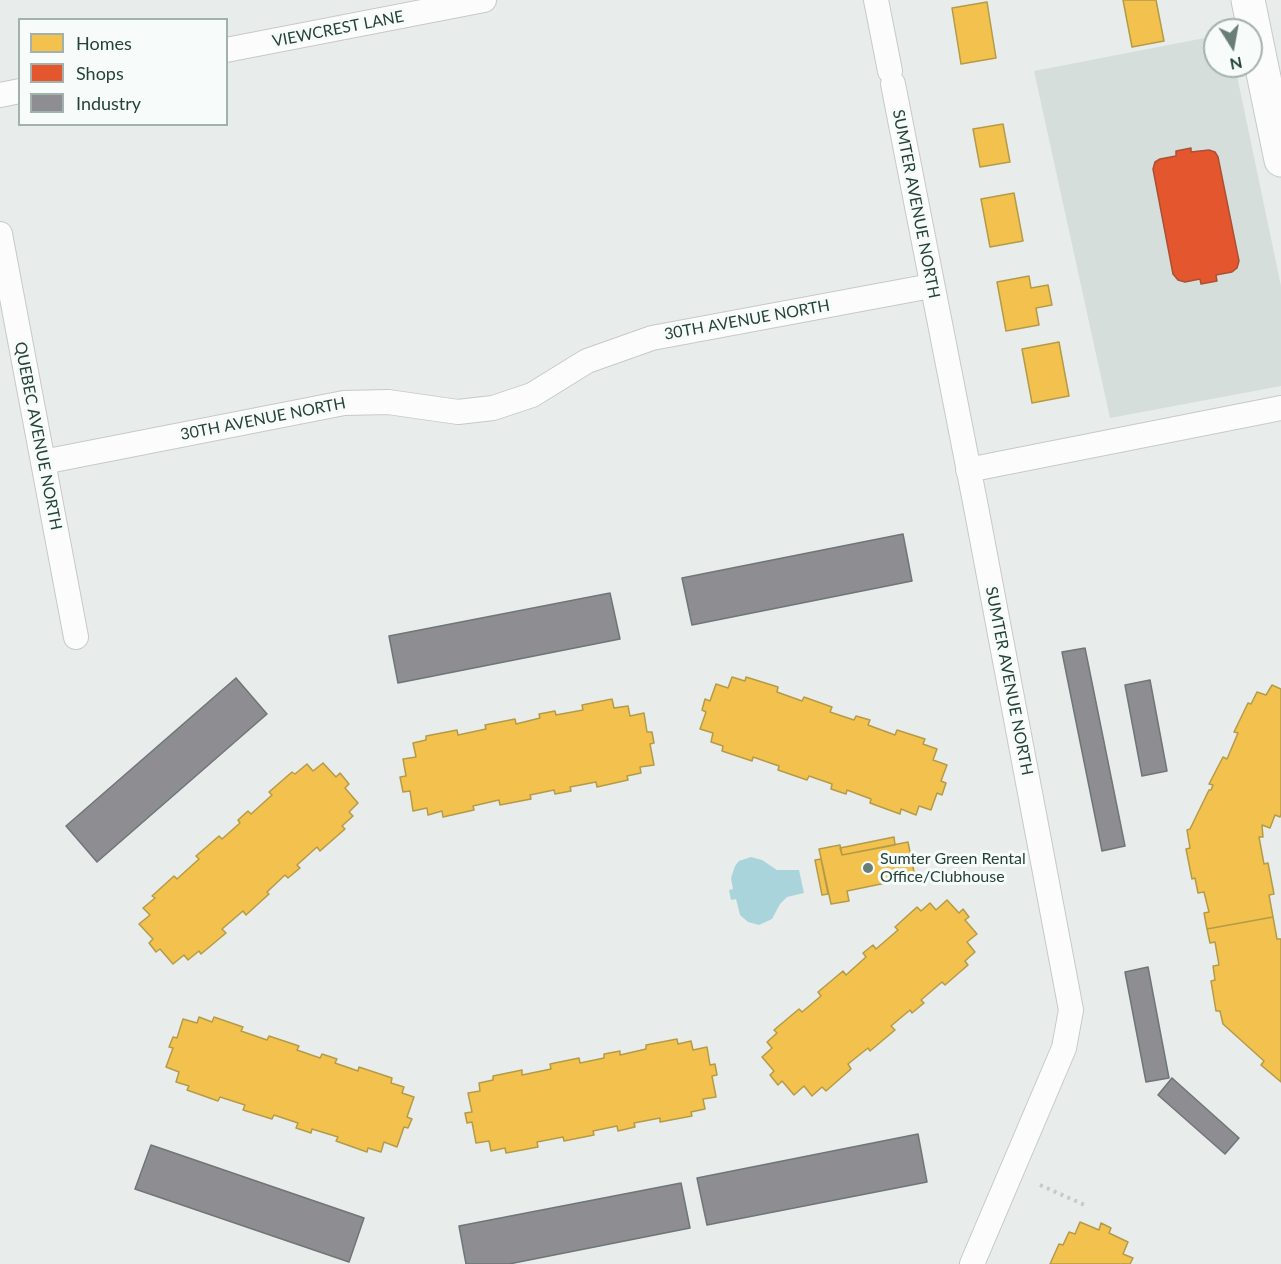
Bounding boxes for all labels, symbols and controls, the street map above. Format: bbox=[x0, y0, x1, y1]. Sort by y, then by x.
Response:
street label: VIEWCREST LANE bbox=[271, 7, 405, 51]
legend bbox=[18, 18, 228, 126]
north arrow bbox=[1203, 18, 1263, 78]
text: Homes bbox=[76, 32, 132, 54]
text: N bbox=[1228, 54, 1244, 75]
text: Shops bbox=[76, 62, 124, 84]
text: Industry bbox=[76, 92, 141, 114]
street label: SUMTER AVENUE NORTH bbox=[888, 108, 944, 300]
street label: 30TH AVENUE NORTH bbox=[663, 296, 831, 344]
street label: QUEBEC AVENUE NORTH bbox=[10, 340, 66, 532]
street label: 30TH AVENUE NORTH bbox=[179, 394, 347, 444]
street label: SUMTER AVENUE NORTH bbox=[981, 585, 1037, 777]
place label: Sumter Green Rental Office/Clubhouse bbox=[880, 849, 1026, 887]
marker: Sumter Green Rental Office/Clubhouse bbox=[861, 861, 875, 875]

